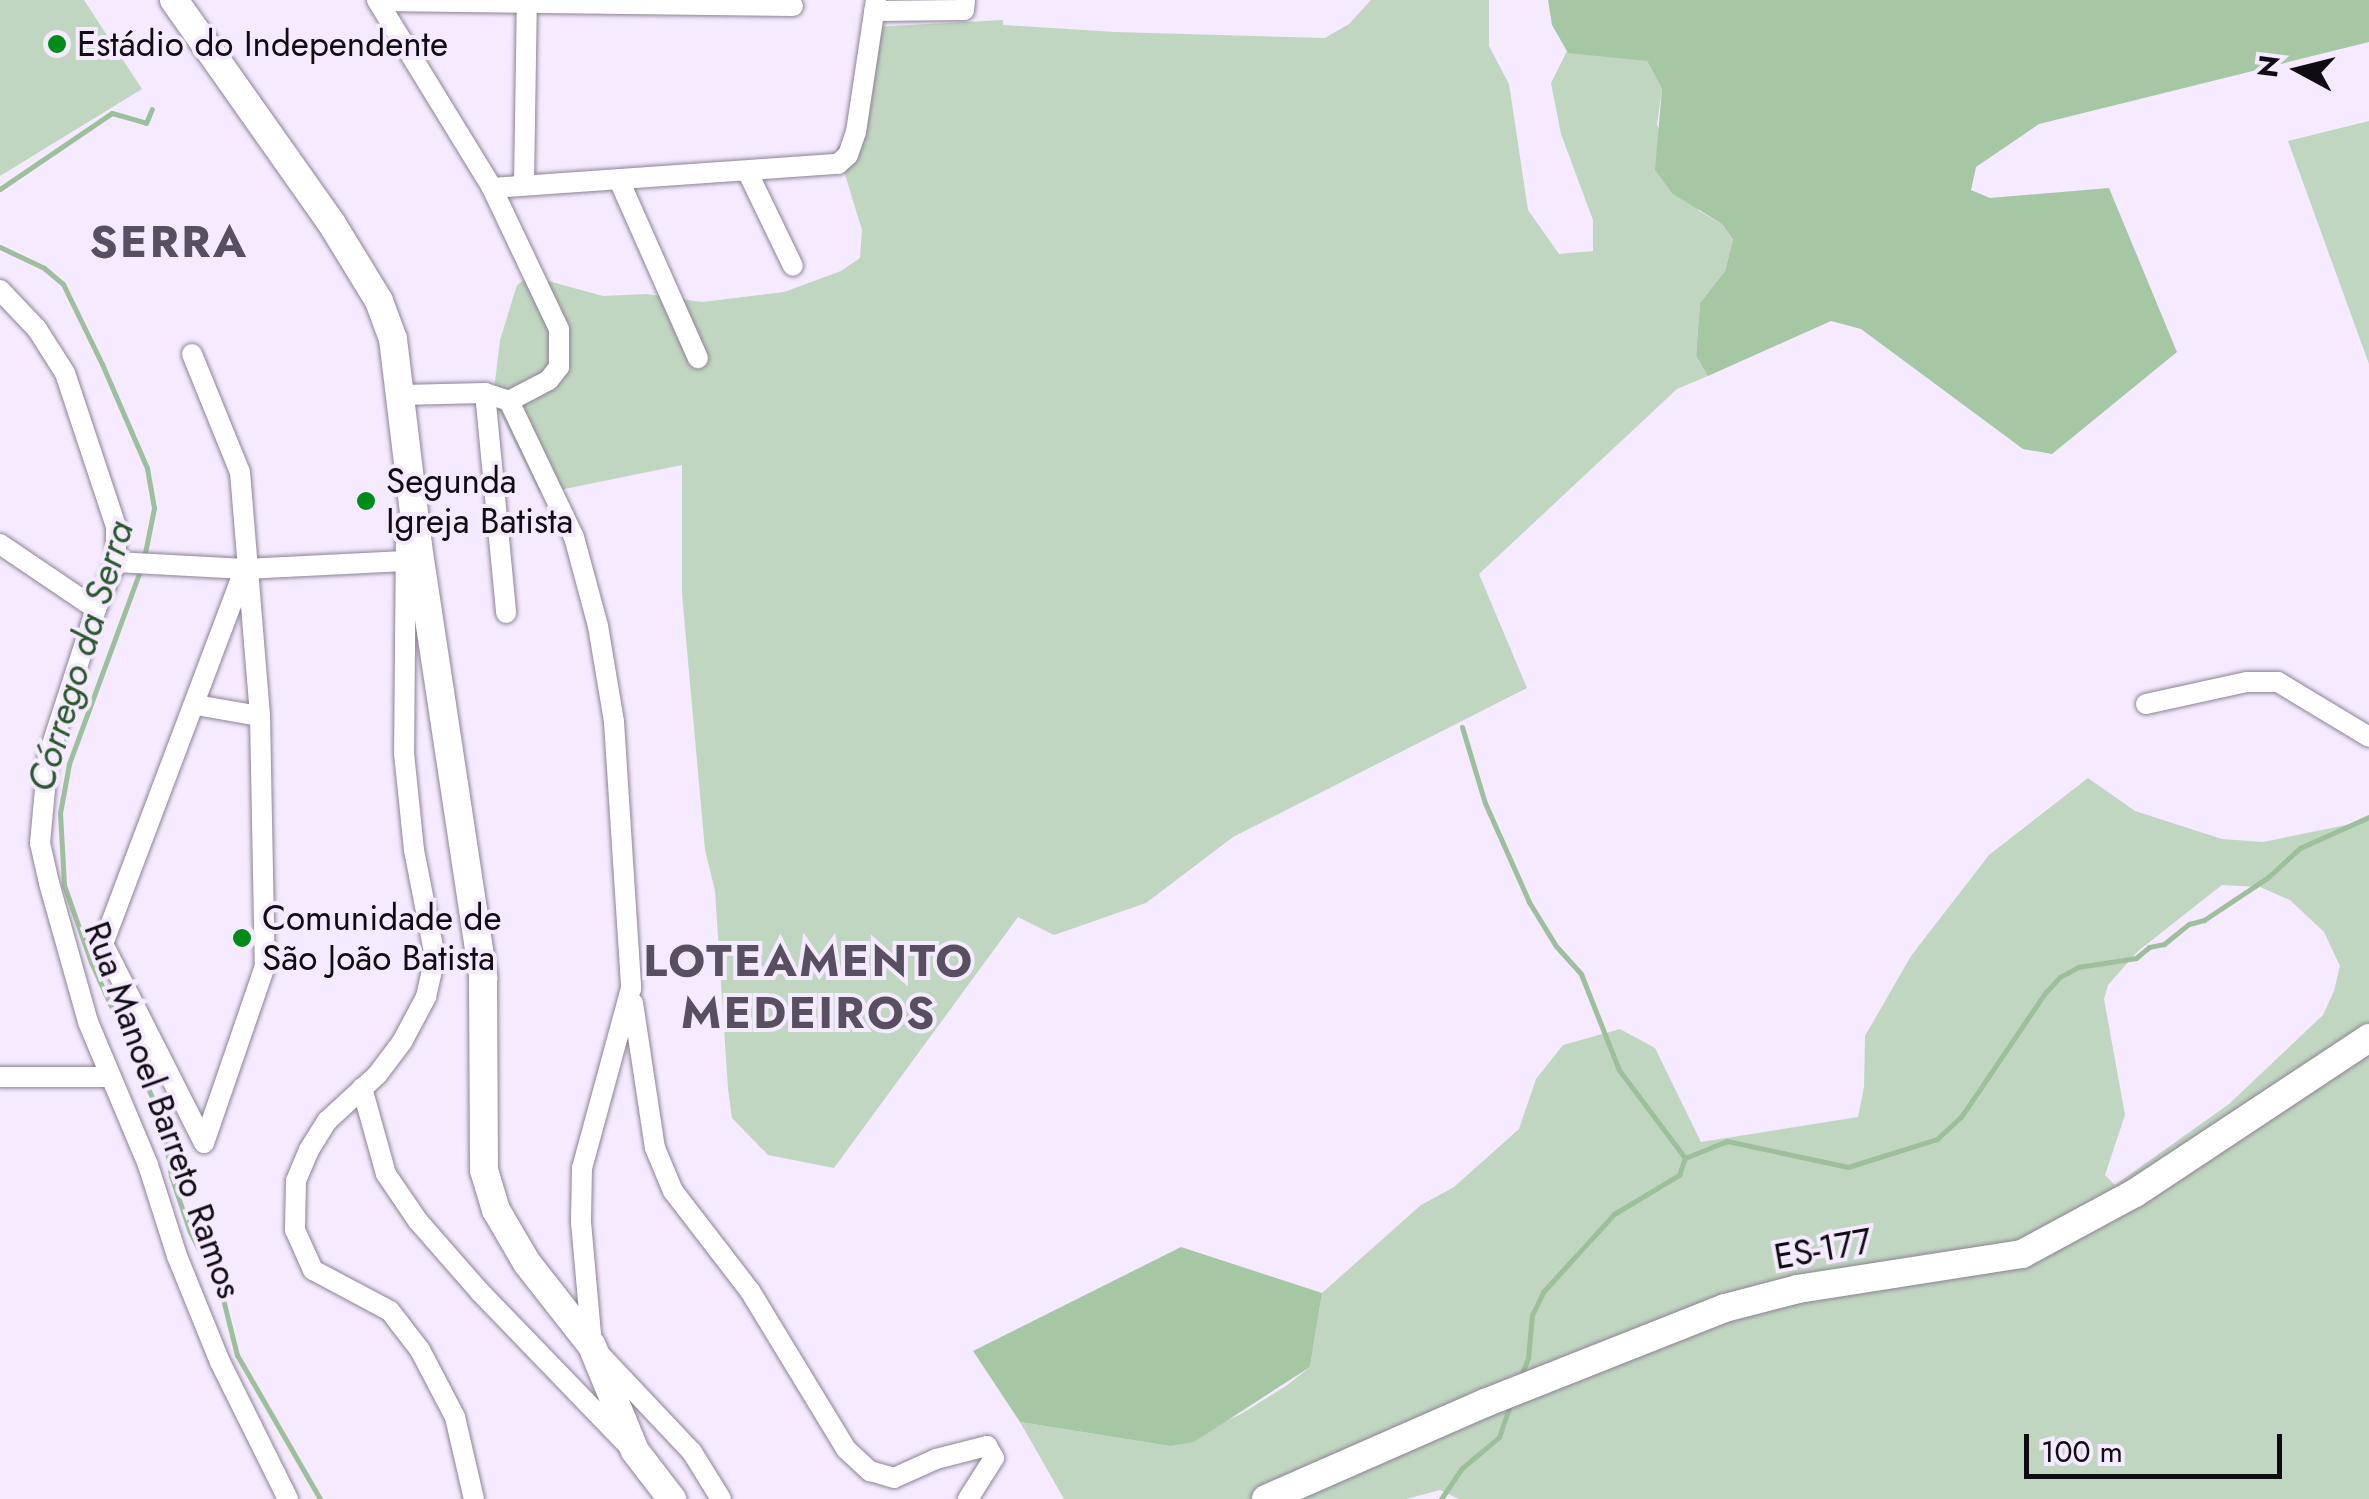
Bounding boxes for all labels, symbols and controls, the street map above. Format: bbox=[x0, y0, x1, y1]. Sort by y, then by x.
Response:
north arrow bbox=[2249, 20, 2349, 120]
place label: Estádio do Independente bbox=[77, 23, 448, 65]
marker: Estádio do Independente bbox=[46, 33, 68, 55]
text: N bbox=[2247, 53, 2290, 80]
district label: SERRA bbox=[89, 215, 249, 269]
place label: Segunda Igreja Batista bbox=[386, 460, 573, 542]
marker: Segunda Igreja Batista bbox=[355, 490, 377, 512]
water label: Córrego da Serra bbox=[17, 515, 143, 797]
place label: Comunidade de São João Batista bbox=[262, 897, 501, 979]
street label: Rua Manoel Barreto Ramos bbox=[75, 916, 251, 1304]
marker: Comunidade de São João Batista bbox=[231, 927, 253, 949]
district label: LOTEAMENTO MEDEIROS bbox=[643, 934, 975, 1040]
street label: ES-177 bbox=[1771, 1220, 1875, 1278]
scale bar bbox=[2029, 1414, 2286, 1476]
text: 100 m bbox=[2041, 1430, 2123, 1473]

